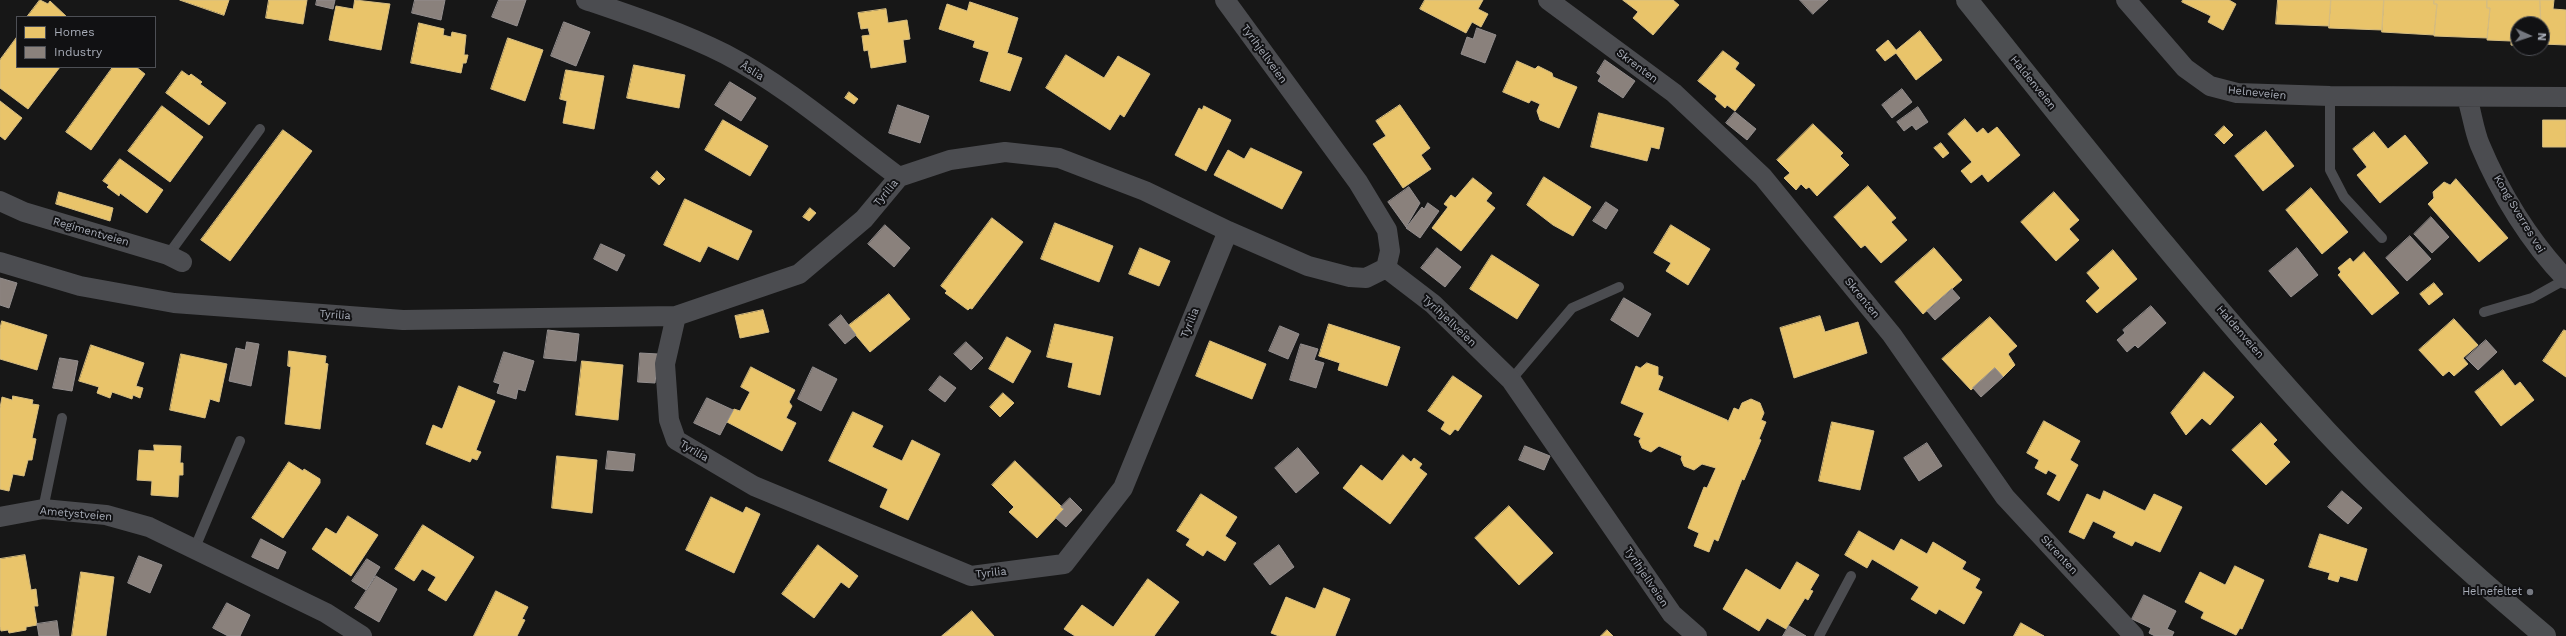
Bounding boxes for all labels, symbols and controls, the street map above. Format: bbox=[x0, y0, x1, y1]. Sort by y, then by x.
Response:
legend bbox=[16, 16, 156, 68]
north arrow bbox=[2510, 16, 2550, 56]
street label: Tyrihjellveien bbox=[1238, 22, 1290, 86]
text: Homes bbox=[54, 25, 95, 39]
text: N bbox=[2535, 32, 2548, 41]
text: Industry bbox=[54, 45, 102, 59]
street label: Skrenten bbox=[1614, 46, 1660, 86]
street label: Haldenveien bbox=[2007, 53, 2059, 113]
street label: Åslia bbox=[738, 59, 766, 83]
street label: Helneveien bbox=[2227, 83, 2287, 103]
street label: Kong Sverres vei bbox=[2491, 173, 2547, 255]
street label: Tyrilia bbox=[871, 177, 901, 209]
street label: Regimentveien bbox=[51, 215, 131, 249]
street label: Skrenten bbox=[1842, 275, 1882, 321]
street label: Tyrihjellveien bbox=[1419, 292, 1479, 350]
street label: Haldenveien bbox=[2213, 303, 2267, 361]
street label: Tyrilia bbox=[1178, 306, 1202, 340]
street label: Tyrilia bbox=[319, 307, 351, 323]
street label: Tyrilia bbox=[677, 437, 711, 465]
street label: Ametystveien bbox=[39, 504, 113, 524]
street label: Skrenten bbox=[2038, 533, 2080, 577]
street label: Tyrihjellveien bbox=[1621, 544, 1671, 610]
street label: Tyrilia bbox=[975, 565, 1007, 581]
place label: Helnefeltet bbox=[2462, 585, 2522, 599]
marker: Helnefeltet bbox=[2525, 587, 2535, 597]

